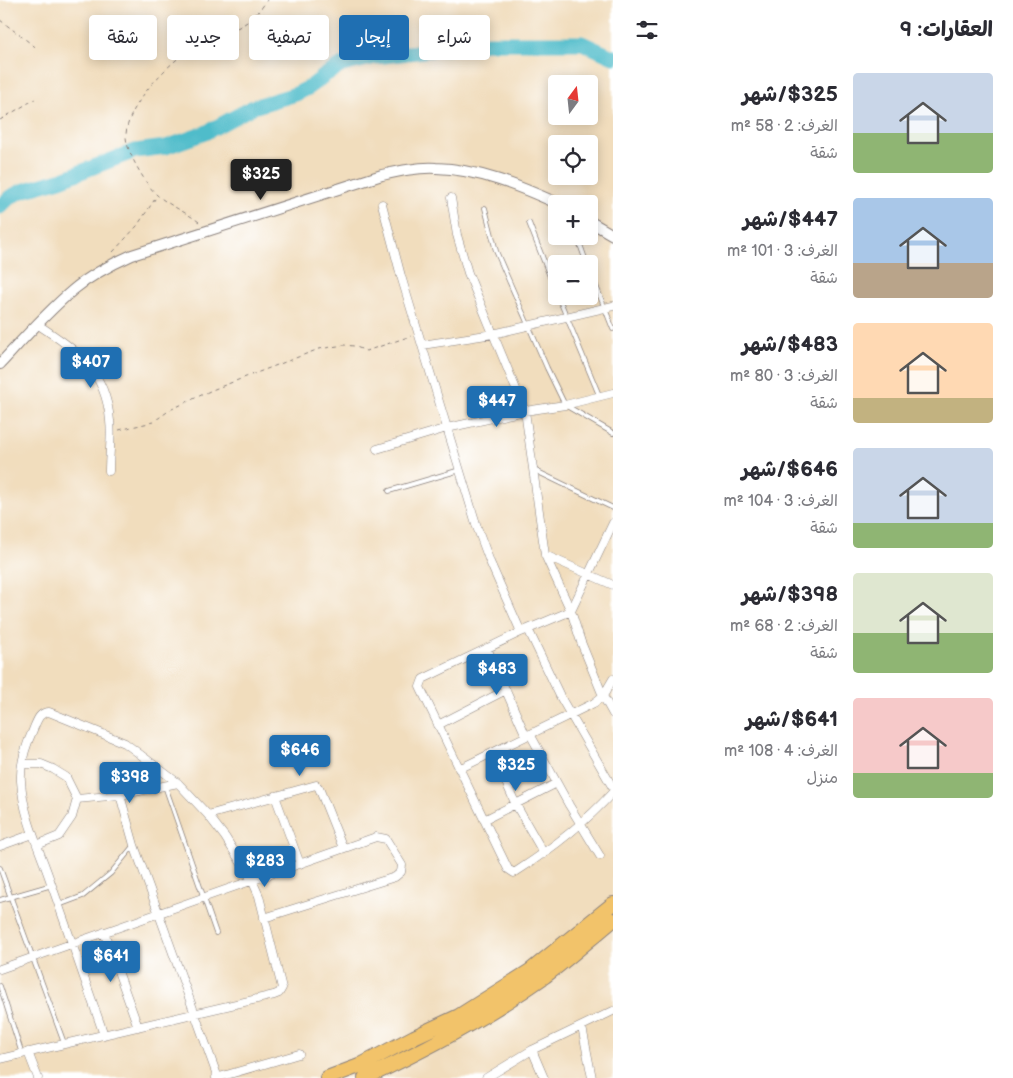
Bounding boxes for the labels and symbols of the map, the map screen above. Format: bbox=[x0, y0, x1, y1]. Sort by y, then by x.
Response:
north arrow bbox=[548, 75, 598, 125]
pin: $325 bbox=[231, 158, 291, 201]
pin: $407 bbox=[61, 346, 121, 389]
pin: $447 bbox=[467, 386, 527, 428]
pin: $483 bbox=[467, 654, 527, 696]
pin: $646 bbox=[270, 734, 330, 777]
pin: $325 bbox=[486, 750, 546, 792]
pin: $398 bbox=[100, 762, 160, 804]
pin: $283 bbox=[235, 846, 295, 888]
pin: $641 bbox=[81, 940, 141, 983]

